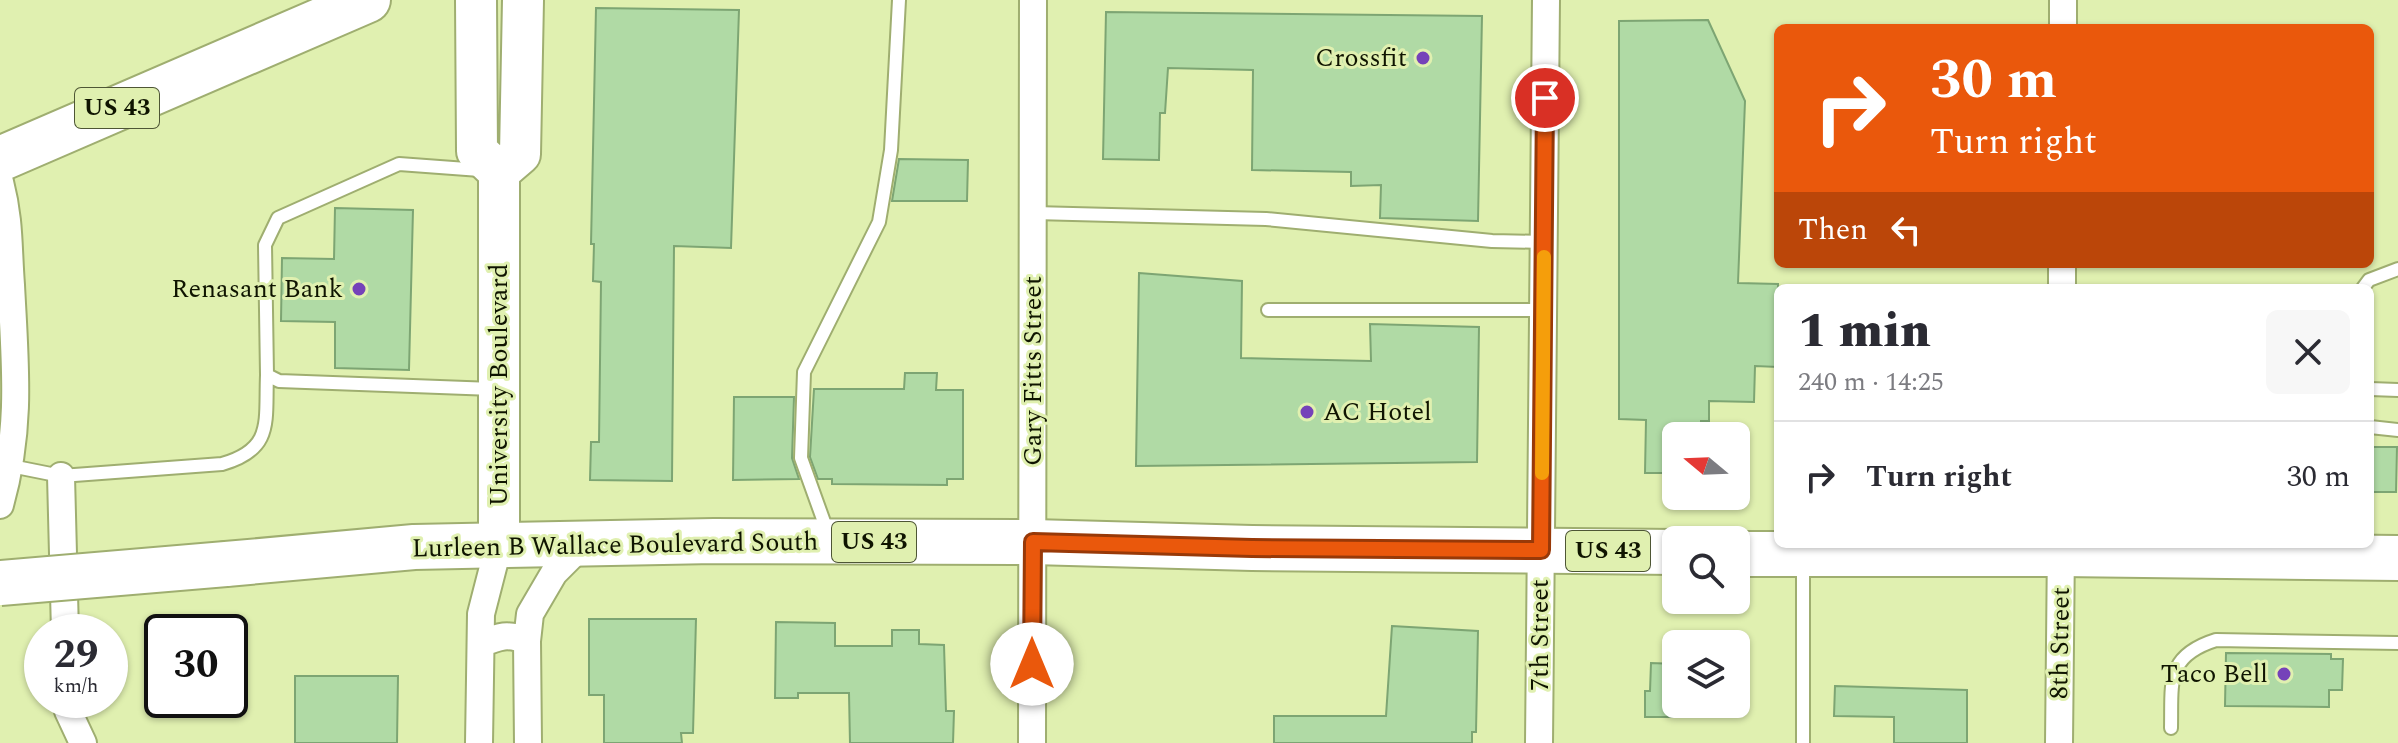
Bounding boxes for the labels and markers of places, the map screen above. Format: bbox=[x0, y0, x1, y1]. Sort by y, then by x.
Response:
place label: Crossfit bbox=[1315, 38, 1407, 78]
marker: Crossfit bbox=[1414, 49, 1432, 67]
pin bbox=[1511, 64, 1579, 132]
place label: Renasant Bank bbox=[171, 269, 343, 309]
marker: Renasant Bank bbox=[350, 280, 368, 298]
place label: AC Hotel bbox=[1323, 392, 1432, 432]
marker: AC Hotel bbox=[1298, 403, 1316, 421]
place label: Taco Bell bbox=[2161, 654, 2268, 694]
marker: Taco Bell bbox=[2275, 665, 2293, 683]

